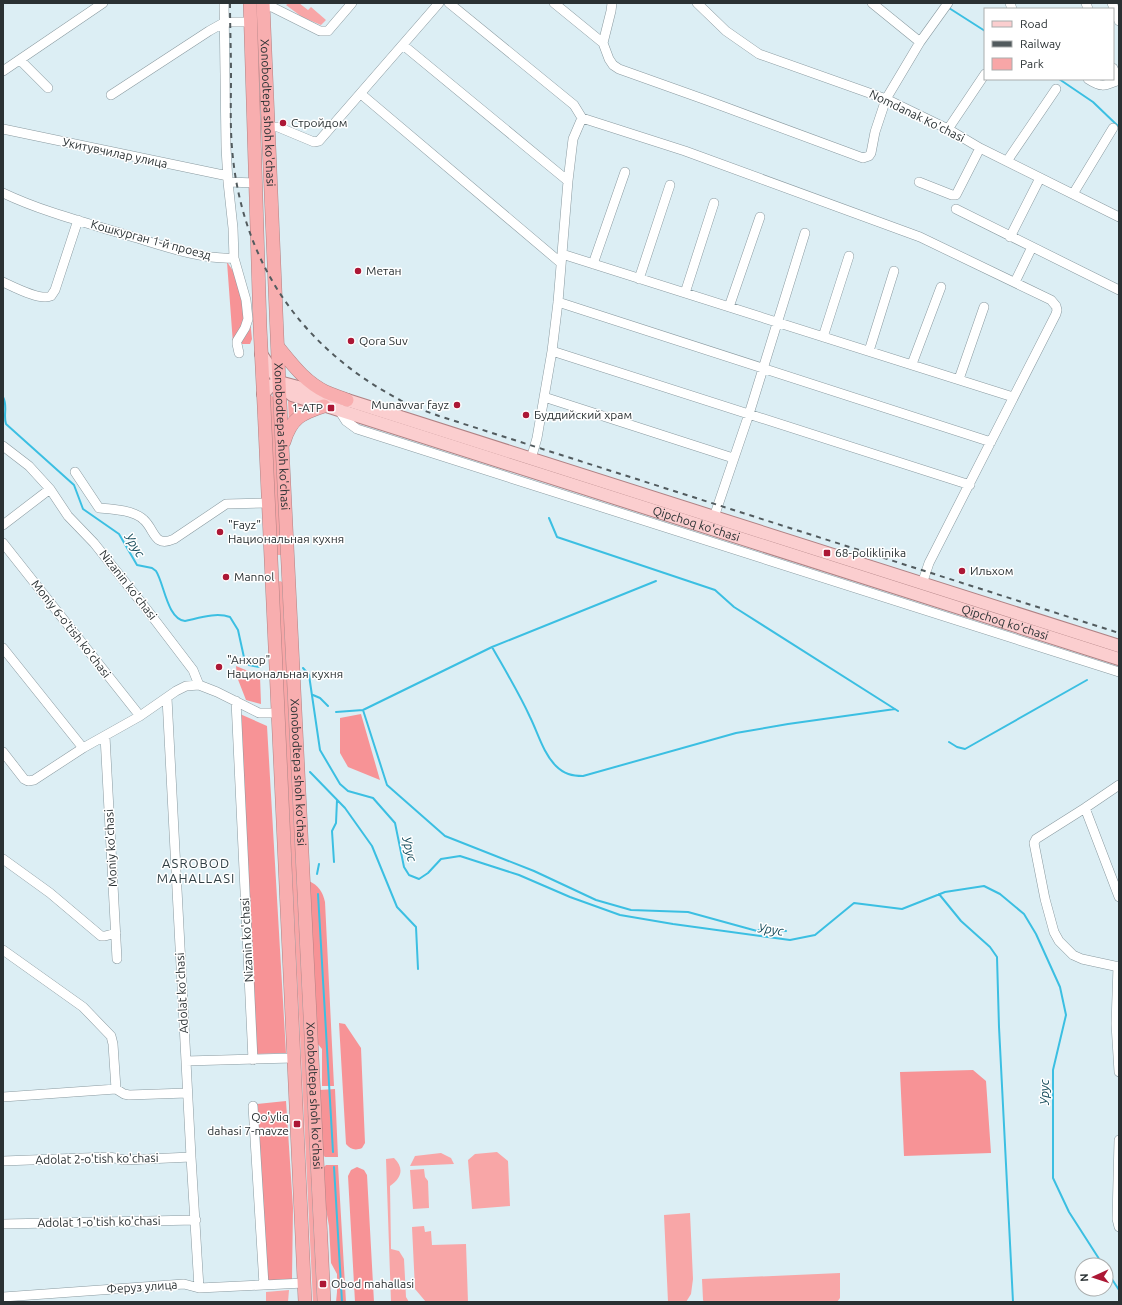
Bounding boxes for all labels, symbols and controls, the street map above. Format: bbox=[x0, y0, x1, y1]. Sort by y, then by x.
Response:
legend bbox=[984, 8, 1114, 80]
text: Road bbox=[1020, 17, 1048, 30]
text: Railway bbox=[1020, 37, 1061, 50]
street label: Xonobodtepa shoh ko'chasi bbox=[259, 39, 278, 187]
text: Park bbox=[1020, 57, 1044, 70]
street label: Nomdanak Ko'chasi bbox=[867, 87, 967, 144]
place label: Стройдом bbox=[291, 116, 347, 129]
marker: Стройдом bbox=[278, 118, 288, 128]
street label: Укитувчилар улица bbox=[61, 135, 169, 170]
street label: Кошкурган 1-й проезд bbox=[89, 217, 213, 262]
place label: Метан bbox=[366, 264, 402, 277]
marker: Метан bbox=[353, 266, 363, 276]
place label: Qora Suv bbox=[359, 334, 408, 347]
marker: Qora Suv bbox=[346, 336, 356, 346]
street label: Xonobodtepa shoh ko'chasi bbox=[272, 363, 292, 511]
place label: Munavvar fayz bbox=[371, 398, 449, 411]
marker: Munavvar fayz bbox=[452, 400, 462, 410]
place label: 1-ATP bbox=[292, 401, 323, 414]
marker: 1-ATP bbox=[326, 403, 336, 413]
place label: Буддийский храм bbox=[534, 408, 632, 421]
marker: Буддийский храм bbox=[521, 410, 531, 420]
street label: Qipchoq ko'chasi bbox=[651, 504, 742, 544]
place label: "Fayz" Национальная кухня bbox=[228, 518, 344, 545]
marker: "Fayz" Национальная кухня bbox=[215, 527, 225, 537]
water label: Урус bbox=[122, 529, 148, 560]
place label: 68-poliklinika bbox=[835, 546, 906, 559]
street label: Nizanin ko'chasi bbox=[97, 547, 160, 622]
marker: 68-poliklinika bbox=[822, 548, 832, 558]
place label: Ильхом bbox=[970, 564, 1013, 577]
marker: Ильхом bbox=[957, 566, 967, 576]
place label: Mannol bbox=[234, 570, 274, 583]
marker: Mannol bbox=[221, 572, 231, 582]
street label: Moniy 6-o'tish ko'chasi bbox=[29, 577, 114, 680]
street label: Qipchoq ko'chasi bbox=[960, 602, 1050, 642]
place label: "Анхор" Национальная кухня bbox=[227, 653, 343, 680]
marker: "Анхор" Национальная кухня bbox=[214, 662, 224, 672]
street label: Xonobodtepa shoh ko'chasi bbox=[288, 698, 309, 846]
street label: Moniy ko'chasi bbox=[102, 809, 119, 887]
water label: Урус bbox=[400, 834, 420, 864]
district label: ASROBOD MAHALLASI bbox=[157, 856, 235, 885]
street label: Nizanin ko'chasi bbox=[238, 897, 255, 983]
water label: Урус bbox=[756, 920, 786, 938]
street label: Adolat ko'chasi bbox=[173, 952, 190, 1034]
street label: Xonobodtepa shoh ko'chasi bbox=[304, 1022, 325, 1170]
water label: Урус bbox=[1037, 1078, 1051, 1106]
place label: Qo'yliq dahasi 7-mavze bbox=[207, 1110, 289, 1137]
marker: Qo'yliq dahasi 7-mavze bbox=[292, 1119, 302, 1129]
street label: Adolat 2-o'tish ko'chasi bbox=[35, 1151, 159, 1166]
street label: Adolat 1-o'tish ko'chasi bbox=[37, 1214, 161, 1229]
north arrow bbox=[1074, 1257, 1114, 1297]
text: N bbox=[1078, 1273, 1090, 1282]
place label: Obod mahallasi bbox=[331, 1277, 414, 1290]
street label: Феруз улица bbox=[106, 1278, 178, 1295]
marker: Obod mahallasi bbox=[318, 1279, 328, 1289]

